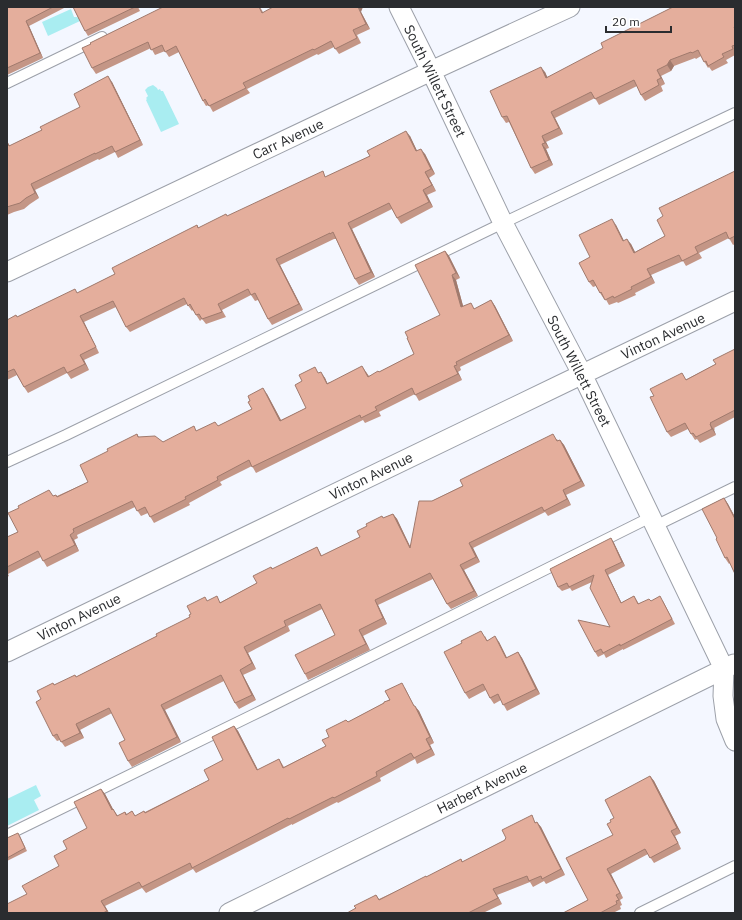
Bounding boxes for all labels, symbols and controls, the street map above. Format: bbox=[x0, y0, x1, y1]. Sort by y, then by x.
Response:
scale bar bbox=[606, 8, 671, 34]
text: 20 m bbox=[612, 14, 640, 29]
street label: South Willett Street bbox=[400, 22, 470, 140]
street label: Carr Avenue bbox=[250, 115, 327, 163]
street label: Vinton Avenue bbox=[618, 309, 708, 363]
street label: South Willett Street bbox=[543, 312, 615, 430]
street label: Vinton Avenue bbox=[326, 448, 416, 504]
street label: Vinton Avenue bbox=[34, 589, 124, 645]
street label: Harbert Avenue bbox=[434, 758, 530, 818]

